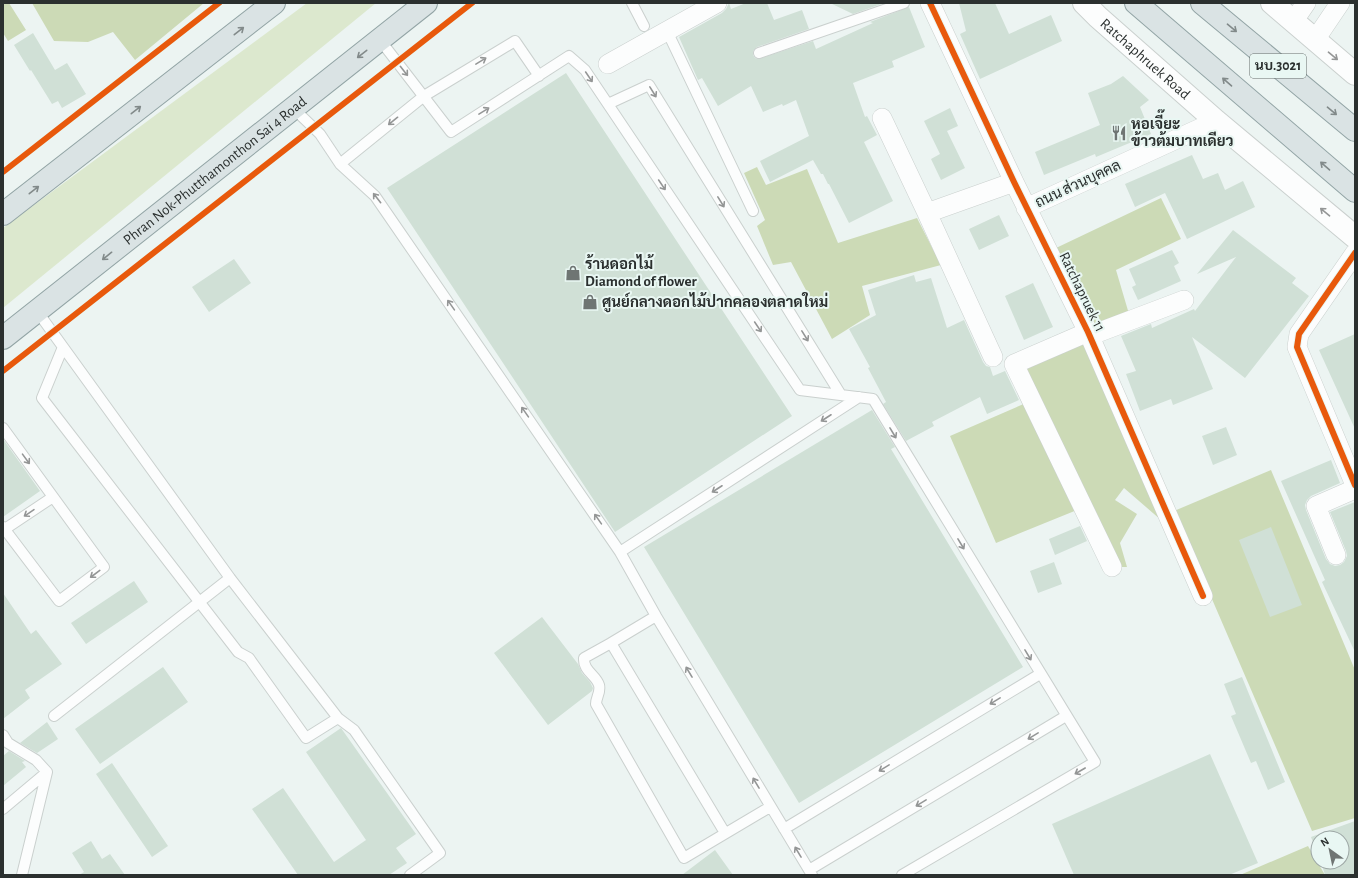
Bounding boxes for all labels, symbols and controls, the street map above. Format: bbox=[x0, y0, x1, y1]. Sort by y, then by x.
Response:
street label: Ratchaphruek Road bbox=[1098, 15, 1193, 102]
one-way arrow bbox=[1226, 23, 1237, 32]
one-way arrow bbox=[234, 26, 245, 35]
one-way arrow bbox=[357, 49, 368, 58]
one-way arrow bbox=[1328, 51, 1339, 60]
road number: นบ.3021 bbox=[1250, 54, 1306, 78]
one-way arrow bbox=[475, 57, 487, 65]
one-way arrow bbox=[400, 65, 408, 76]
one-way arrow bbox=[586, 71, 594, 83]
one-way arrow bbox=[1221, 77, 1232, 86]
one-way arrow bbox=[649, 86, 657, 98]
street label: Phran Nok-Phutthamonthon Sai 4 Road bbox=[120, 93, 309, 247]
one-way arrow bbox=[131, 106, 142, 115]
one-way arrow bbox=[1327, 106, 1337, 115]
one-way arrow bbox=[478, 107, 489, 115]
place label: หอเจี๊ยะ ข้าวต้มบาทเดียว bbox=[1131, 109, 1234, 149]
one-way arrow bbox=[388, 116, 399, 125]
restaurant icon: หอเจี๊ยะ ข้าวต้มบาทเดียว bbox=[1110, 124, 1128, 142]
street label: ถนน ส่วนบุคคล bbox=[1032, 155, 1124, 213]
one-way arrow bbox=[1320, 162, 1331, 171]
one-way arrow bbox=[658, 179, 666, 190]
one-way arrow bbox=[28, 186, 39, 194]
one-way arrow bbox=[373, 193, 381, 204]
one-way arrow bbox=[718, 196, 726, 208]
one-way arrow bbox=[1320, 207, 1330, 216]
street label: Ratchapruek 11 bbox=[1056, 250, 1108, 334]
one-way arrow bbox=[101, 251, 112, 260]
place label: ร้านดอกไม้ Diamond of flower bbox=[585, 254, 697, 289]
shop icon: ร้านดอกไม้ Diamond of flower bbox=[564, 264, 582, 282]
place label: ศูนย์กลางดอกไม้ปากคลองตลาดใหม่ bbox=[602, 292, 828, 313]
shop icon: ศูนย์กลางดอกไม้ปากคลองตลาดใหม่ bbox=[581, 293, 599, 311]
one-way arrow bbox=[447, 300, 455, 311]
one-way arrow bbox=[754, 322, 762, 333]
one-way arrow bbox=[801, 330, 809, 342]
one-way arrow bbox=[520, 407, 529, 418]
one-way arrow bbox=[820, 415, 832, 423]
one-way arrow bbox=[889, 427, 897, 438]
one-way arrow bbox=[22, 454, 30, 465]
one-way arrow bbox=[712, 485, 723, 493]
one-way arrow bbox=[24, 509, 35, 517]
one-way arrow bbox=[594, 514, 602, 525]
one-way arrow bbox=[957, 538, 965, 550]
one-way arrow bbox=[90, 570, 101, 578]
one-way arrow bbox=[1025, 649, 1033, 661]
one-way arrow bbox=[685, 666, 693, 678]
one-way arrow bbox=[989, 698, 1001, 706]
one-way arrow bbox=[1027, 732, 1039, 740]
one-way arrow bbox=[878, 765, 890, 773]
one-way arrow bbox=[1074, 767, 1086, 775]
one-way arrow bbox=[752, 777, 760, 789]
one-way arrow bbox=[915, 799, 927, 807]
north arrow bbox=[1310, 830, 1350, 870]
text: N bbox=[1319, 835, 1331, 849]
one-way arrow bbox=[793, 846, 801, 858]

